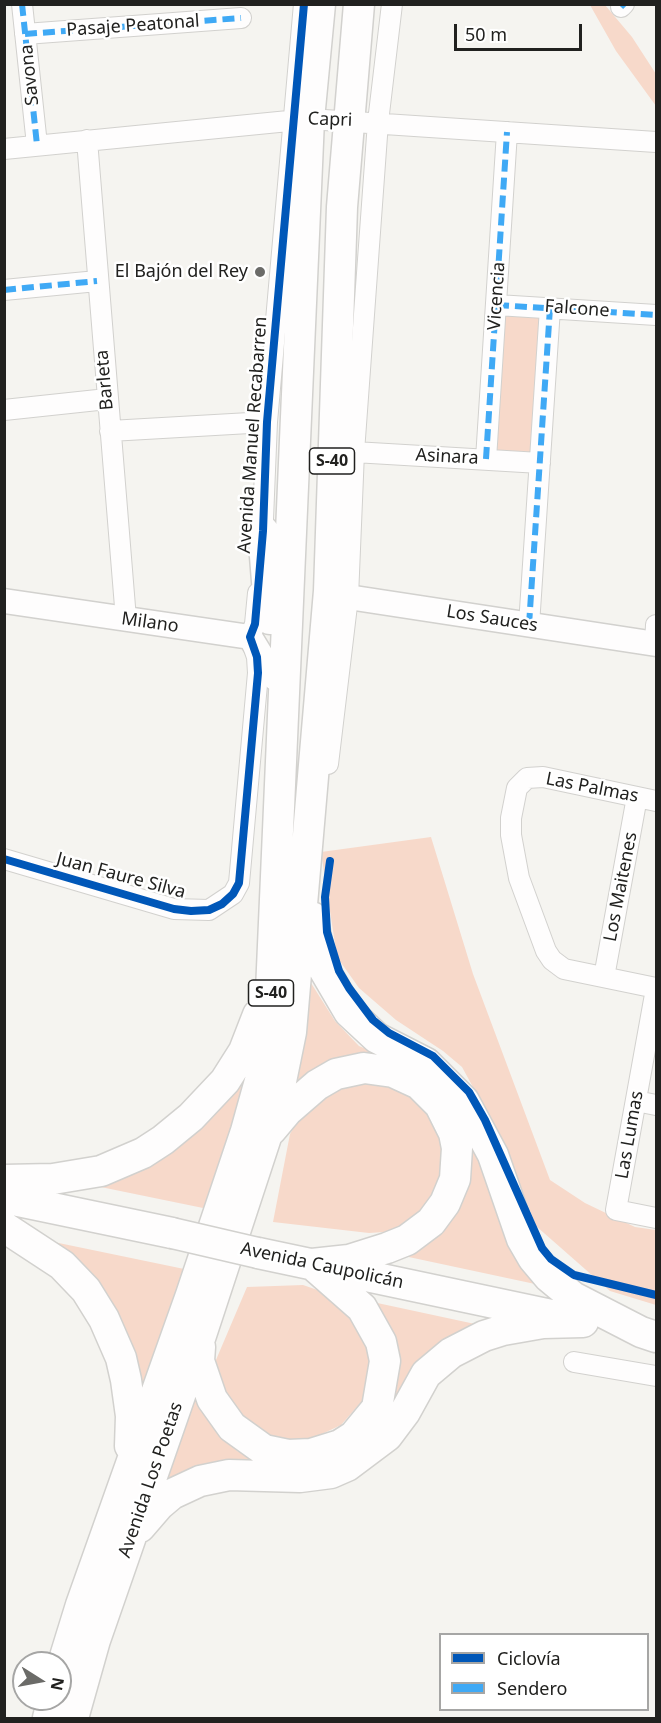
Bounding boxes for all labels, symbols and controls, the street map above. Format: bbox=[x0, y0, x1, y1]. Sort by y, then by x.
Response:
street label: Pasaje Peatonal bbox=[66, 11, 200, 41]
scale bar bbox=[457, 12, 584, 50]
text: 50 m bbox=[465, 22, 507, 46]
street label: Savona bbox=[16, 43, 44, 107]
street label: Capri bbox=[307, 108, 353, 132]
place label: El Bajón del Rey bbox=[115, 261, 248, 283]
street label: Vicencia bbox=[484, 261, 510, 331]
marker: El Bajón del Rey bbox=[253, 265, 267, 279]
street label: Falcone bbox=[544, 296, 610, 322]
street label: Avenida Manuel Recabarren bbox=[234, 316, 272, 554]
street label: Barleta bbox=[92, 349, 118, 411]
street label: Asinara bbox=[415, 445, 479, 469]
road number: S-40 bbox=[310, 448, 354, 474]
street label: Los Sauces bbox=[445, 601, 539, 637]
street label: Milano bbox=[120, 608, 180, 638]
street label: Las Palmas bbox=[544, 768, 640, 808]
street label: Los Maitenes bbox=[600, 830, 642, 944]
street label: Juan Faure Silva bbox=[54, 848, 188, 904]
road number: S-40 bbox=[248, 980, 294, 1006]
street label: Las Lumas bbox=[612, 1089, 648, 1181]
street label: Avenida Caupolicán bbox=[239, 1238, 405, 1294]
street label: Avenida Los Poetas bbox=[114, 1399, 188, 1561]
legend bbox=[439, 1633, 649, 1711]
text: Ciclovía bbox=[497, 1646, 561, 1670]
north arrow bbox=[12, 1651, 72, 1711]
text: N bbox=[46, 1676, 70, 1693]
text: Sendero bbox=[497, 1676, 567, 1700]

